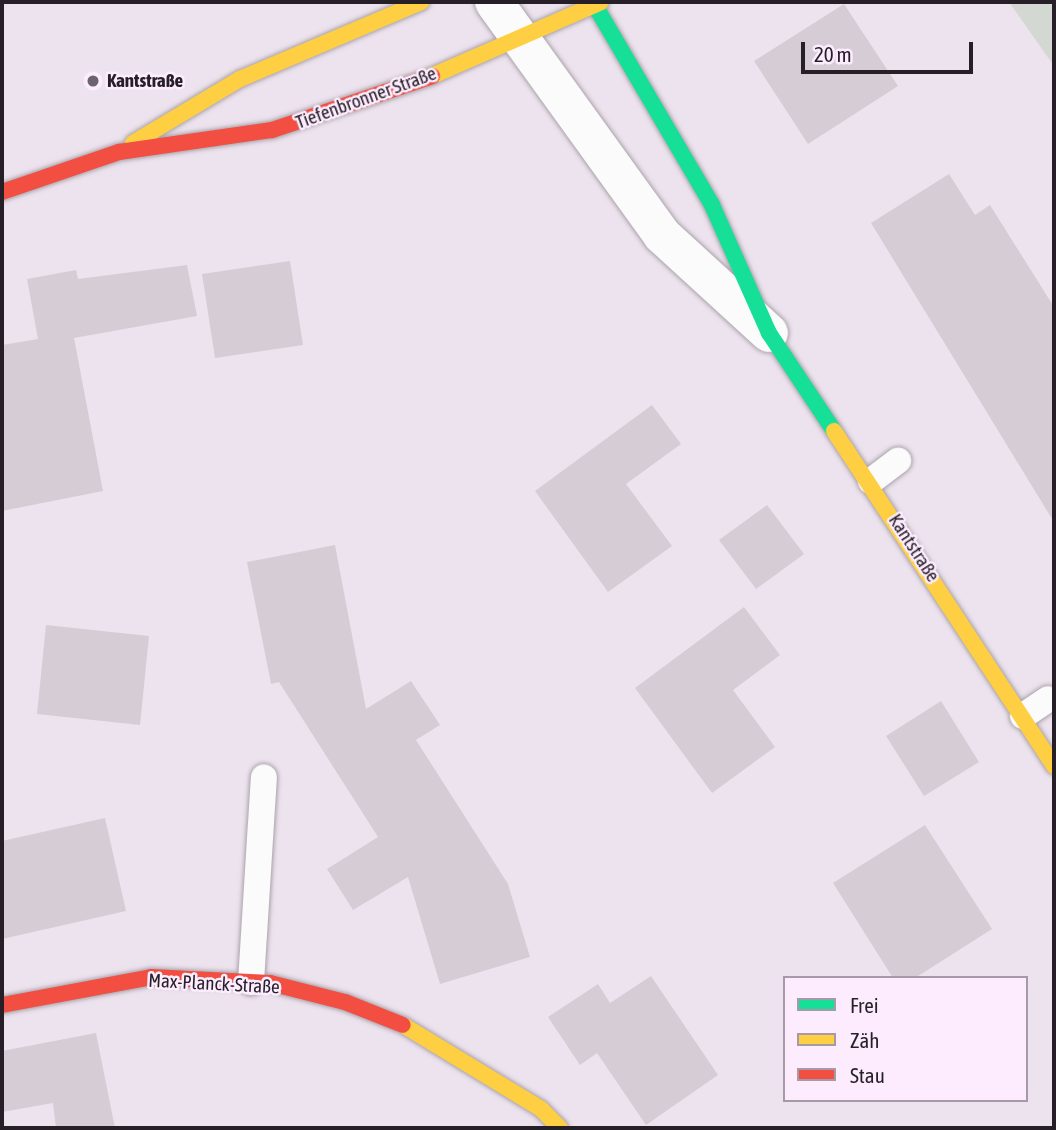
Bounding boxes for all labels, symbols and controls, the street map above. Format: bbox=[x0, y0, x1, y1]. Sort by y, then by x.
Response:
scale bar bbox=[804, 28, 976, 72]
text: 20 m bbox=[814, 42, 852, 66]
street label: Tiefenbronner Straße bbox=[293, 62, 439, 134]
place label: Kantstraße bbox=[107, 70, 183, 92]
marker: Kantstraße bbox=[85, 73, 101, 89]
street label: Kantstraße bbox=[884, 510, 944, 586]
street label: Max-Planck-Straße bbox=[148, 969, 280, 999]
legend bbox=[783, 976, 1028, 1102]
text: Frei bbox=[850, 993, 879, 1017]
text: Zäh bbox=[850, 1028, 879, 1052]
text: Stau bbox=[850, 1063, 885, 1087]

